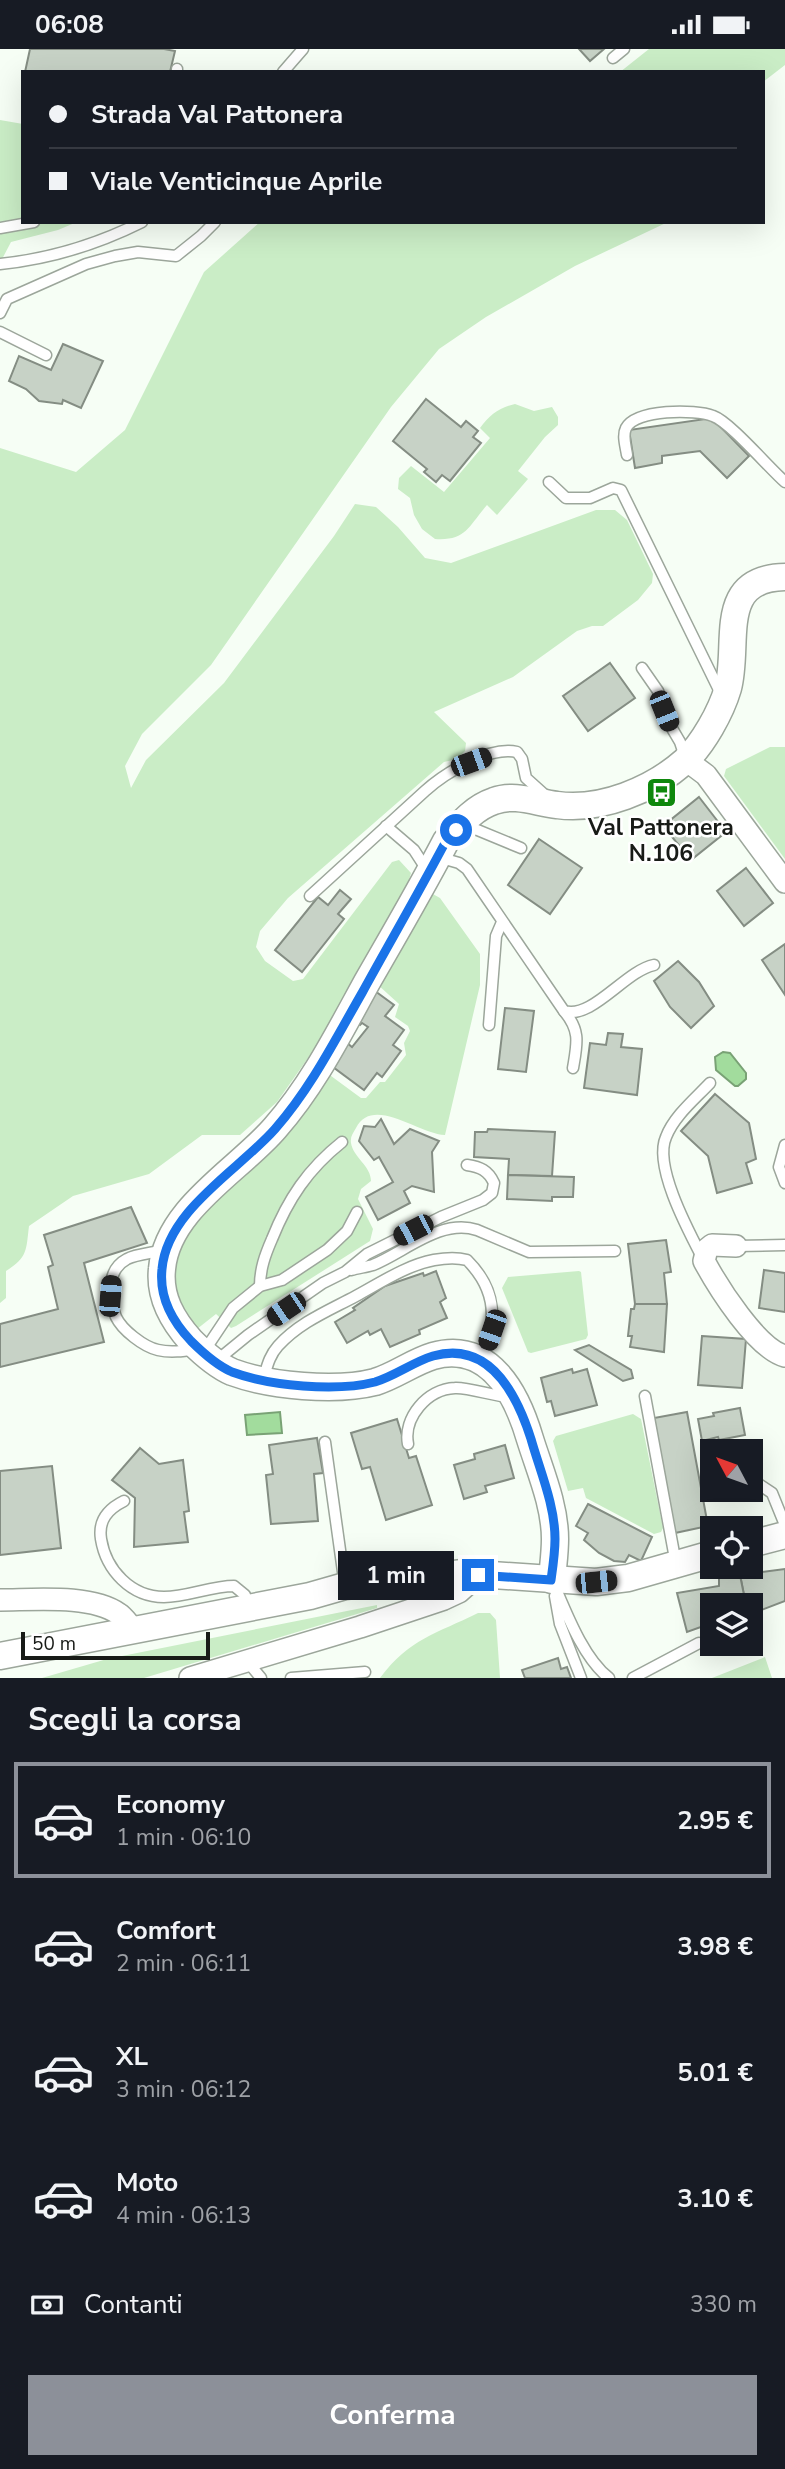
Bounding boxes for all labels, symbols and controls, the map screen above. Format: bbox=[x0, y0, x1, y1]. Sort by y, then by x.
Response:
text: 06:08 bbox=[35, 7, 104, 42]
text: Strada Val Pattonera bbox=[91, 97, 343, 132]
text: Viale Venticinque Aprile bbox=[91, 164, 382, 199]
car bbox=[647, 688, 682, 734]
car bbox=[448, 745, 495, 779]
bus stop icon: Val Pattonera N.106 bbox=[644, 776, 678, 810]
place label: Val Pattonera N.106 bbox=[587, 812, 734, 869]
route start bbox=[440, 814, 472, 846]
car bbox=[390, 1211, 437, 1249]
car bbox=[99, 1274, 122, 1318]
car bbox=[263, 1289, 310, 1329]
car bbox=[476, 1307, 509, 1353]
north arrow bbox=[700, 1439, 763, 1501]
map controls bbox=[700, 1439, 763, 1656]
button: locate bbox=[700, 1516, 763, 1579]
callout: 1 min bbox=[338, 1551, 454, 1599]
route end bbox=[462, 1559, 494, 1591]
text: 1 min bbox=[366, 1560, 426, 1591]
car bbox=[575, 1569, 618, 1595]
button: layers bbox=[700, 1593, 763, 1656]
scale bar bbox=[21, 1629, 210, 1661]
text: 50 m bbox=[32, 1631, 76, 1657]
text: Scegli la corsa bbox=[28, 1698, 242, 1741]
text: Economy bbox=[116, 1787, 225, 1822]
icon: car bbox=[32, 1789, 95, 1852]
text: 2.95 € bbox=[677, 1803, 753, 1838]
text: 1 min · 06:10 bbox=[116, 1822, 251, 1853]
text: Comfort bbox=[116, 1913, 216, 1948]
icon: car bbox=[32, 1915, 95, 1978]
text: 3.98 € bbox=[677, 1929, 753, 1964]
text: 2 min · 06:11 bbox=[116, 1948, 251, 1979]
text: XL bbox=[116, 2039, 148, 2074]
icon: car bbox=[32, 2041, 95, 2104]
text: 5.01 € bbox=[677, 2055, 753, 2090]
text: 3 min · 06:12 bbox=[116, 2074, 251, 2105]
text: Moto bbox=[116, 2165, 178, 2200]
icon: car bbox=[32, 2167, 95, 2230]
text: 3.10 € bbox=[677, 2181, 753, 2216]
text: 4 min · 06:13 bbox=[116, 2200, 251, 2231]
icon: cash bbox=[28, 2286, 66, 2324]
text: Contanti bbox=[84, 2287, 183, 2322]
text: 330 m bbox=[690, 2289, 757, 2320]
button: Conferma bbox=[28, 2375, 757, 2455]

